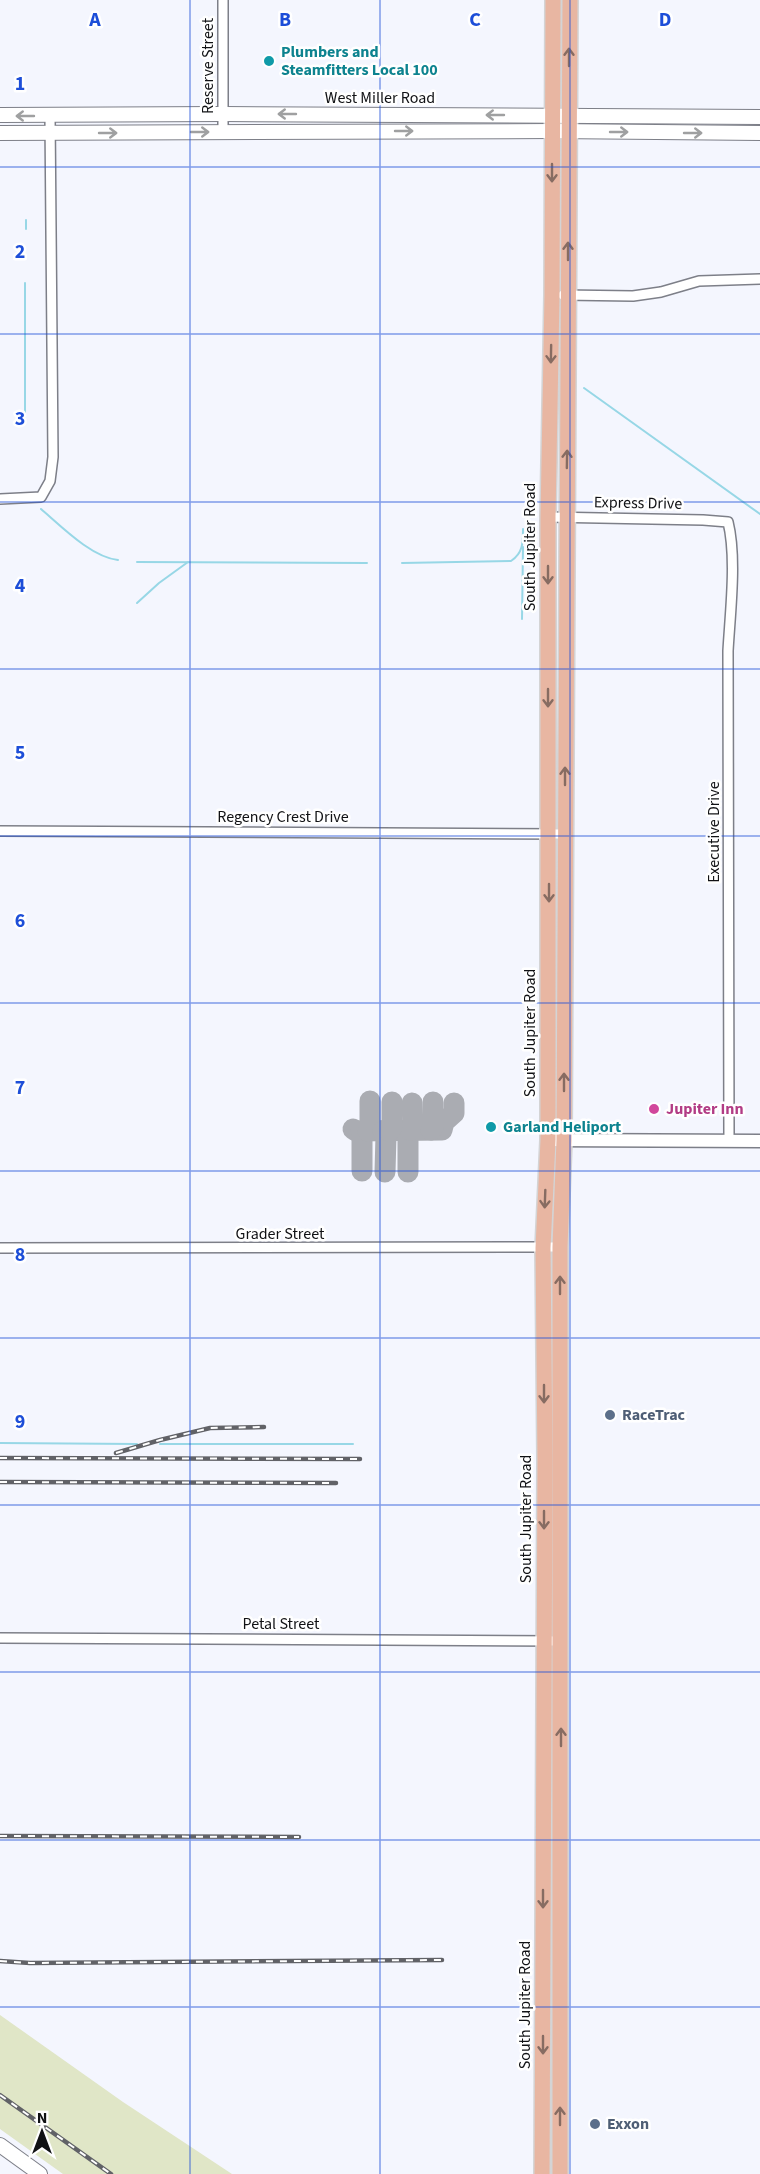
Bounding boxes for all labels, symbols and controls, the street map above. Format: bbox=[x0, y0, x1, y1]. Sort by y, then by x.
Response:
text: A bbox=[88, 6, 101, 34]
text: B bbox=[279, 6, 291, 34]
text: C bbox=[469, 6, 481, 34]
text: D bbox=[659, 6, 671, 34]
street label: Reserve Street bbox=[197, 17, 219, 114]
place label: Plumbers and Steamfitters Local 100 bbox=[281, 41, 438, 81]
one-way arrow bbox=[563, 48, 575, 68]
marker: Plumbers and Steamfitters Local 100 bbox=[262, 54, 276, 68]
text: 1 bbox=[15, 70, 25, 98]
street label: West Miller Road bbox=[325, 87, 435, 109]
one-way arrow bbox=[278, 108, 298, 120]
one-way arrow bbox=[485, 109, 505, 121]
one-way arrow bbox=[15, 110, 35, 122]
one-way arrow bbox=[394, 125, 414, 137]
one-way arrow bbox=[190, 126, 210, 138]
one-way arrow bbox=[608, 126, 628, 138]
one-way arrow bbox=[98, 127, 118, 139]
one-way arrow bbox=[683, 127, 703, 139]
one-way arrow bbox=[546, 163, 558, 183]
text: 2 bbox=[15, 238, 25, 266]
one-way arrow bbox=[562, 241, 574, 261]
one-way arrow bbox=[545, 343, 557, 363]
text: 3 bbox=[15, 405, 25, 433]
one-way arrow bbox=[561, 449, 573, 469]
street label: South Jupiter Road bbox=[519, 483, 541, 611]
street label: Express Drive bbox=[594, 491, 683, 515]
one-way arrow bbox=[542, 565, 554, 585]
text: 4 bbox=[15, 572, 26, 600]
one-way arrow bbox=[542, 687, 554, 707]
text: 5 bbox=[15, 739, 25, 767]
one-way arrow bbox=[559, 766, 571, 786]
street label: Executive Drive bbox=[703, 781, 725, 883]
street label: Regency Crest Drive bbox=[217, 806, 349, 828]
one-way arrow bbox=[543, 883, 555, 903]
text: 6 bbox=[15, 907, 25, 935]
street label: South Jupiter Road bbox=[519, 969, 541, 1097]
one-way arrow bbox=[558, 1072, 570, 1092]
text: 7 bbox=[15, 1074, 25, 1102]
place label: Jupiter Inn bbox=[666, 1098, 744, 1120]
marker: Jupiter Inn bbox=[647, 1102, 661, 1116]
place label: Garland Heliport bbox=[503, 1116, 621, 1138]
marker: Garland Heliport bbox=[484, 1120, 498, 1134]
one-way arrow bbox=[540, 1188, 551, 1208]
street label: Grader Street bbox=[236, 1223, 325, 1245]
text: 8 bbox=[15, 1241, 25, 1269]
one-way arrow bbox=[554, 1276, 566, 1296]
one-way arrow bbox=[538, 1383, 550, 1403]
place label: RaceTrac bbox=[622, 1404, 686, 1426]
text: 9 bbox=[15, 1408, 25, 1436]
marker: RaceTrac bbox=[603, 1408, 617, 1422]
street label: South Jupiter Road bbox=[515, 1455, 537, 1583]
one-way arrow bbox=[538, 1509, 550, 1529]
street label: Petal Street bbox=[243, 1613, 320, 1635]
one-way arrow bbox=[555, 1728, 567, 1748]
one-way arrow bbox=[537, 1888, 549, 1908]
street label: South Jupiter Road bbox=[514, 1941, 536, 2069]
one-way arrow bbox=[537, 2034, 549, 2054]
north arrow bbox=[12, 2102, 72, 2162]
one-way arrow bbox=[554, 2106, 566, 2126]
text: N bbox=[37, 2107, 47, 2129]
place label: Exxon bbox=[607, 2113, 649, 2135]
marker: Exxon bbox=[588, 2117, 602, 2131]

